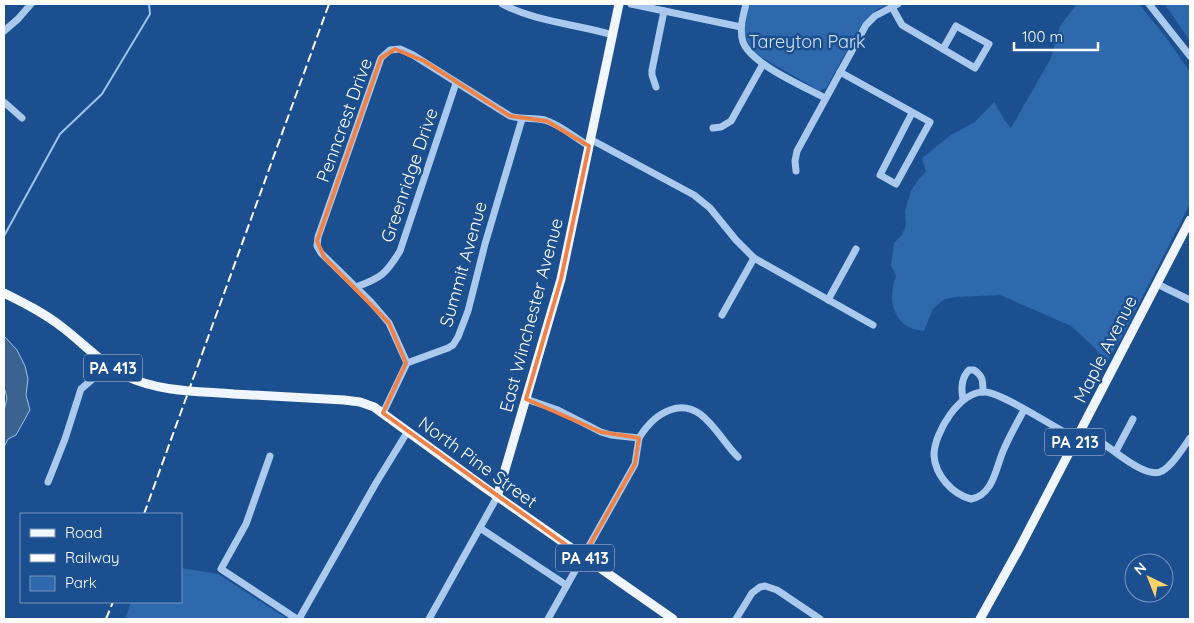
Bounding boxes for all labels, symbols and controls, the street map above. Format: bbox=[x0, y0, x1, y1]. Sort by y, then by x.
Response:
scale bar bbox=[1014, 20, 1098, 52]
text: 100 m bbox=[1022, 27, 1063, 46]
park label: Tareyton Park bbox=[748, 30, 866, 53]
street label: Penncrest Drive bbox=[311, 55, 377, 185]
street label: Greenridge Drive bbox=[375, 105, 443, 245]
street label: Summit Avenue bbox=[434, 199, 492, 329]
street label: East Winchester Avenue bbox=[494, 215, 568, 415]
street label: Maple Avenue bbox=[1068, 292, 1142, 406]
road number: PA 413 bbox=[84, 354, 142, 382]
street label: North Pine Street bbox=[414, 411, 542, 513]
road number: PA 213 bbox=[1045, 428, 1105, 456]
legend bbox=[20, 513, 182, 603]
text: Road bbox=[65, 523, 102, 542]
road number: PA 413 bbox=[556, 544, 614, 572]
text: Railway bbox=[65, 548, 120, 567]
north arrow bbox=[1124, 553, 1174, 603]
text: N bbox=[1130, 558, 1150, 579]
text: Park bbox=[65, 573, 97, 592]

